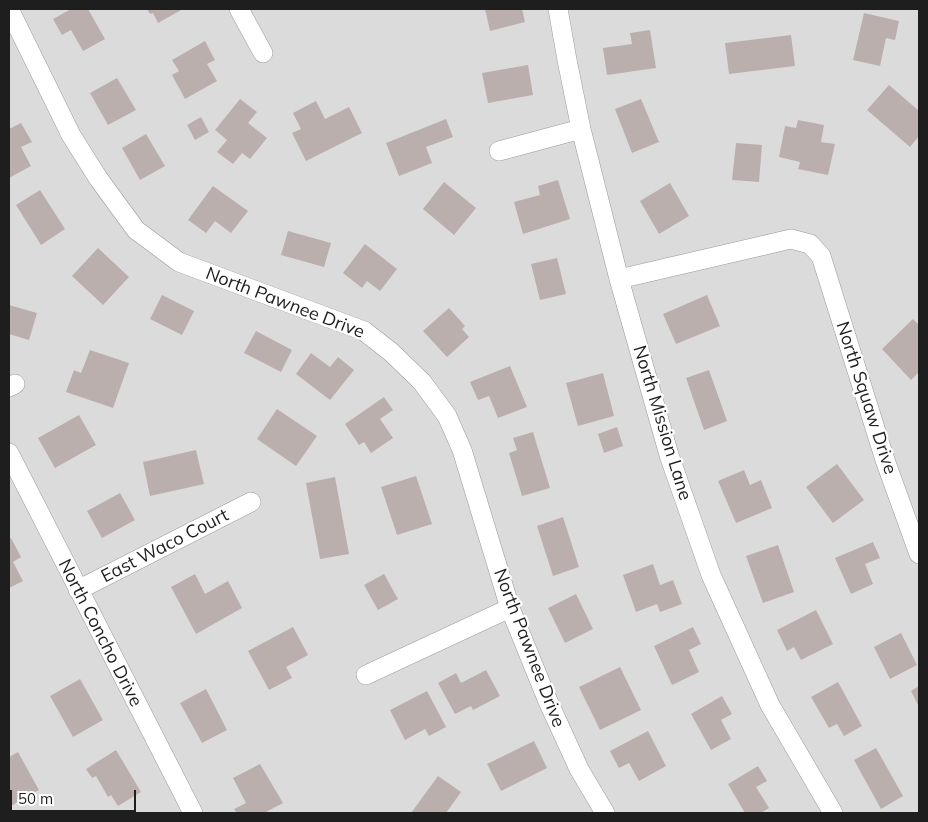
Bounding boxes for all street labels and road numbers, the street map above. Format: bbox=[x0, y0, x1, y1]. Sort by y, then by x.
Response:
street label: North Pawnee Drive bbox=[203, 263, 367, 343]
street label: North Squaw Drive bbox=[831, 319, 901, 477]
street label: North Mission Lane bbox=[628, 343, 696, 503]
street label: East Waco Court bbox=[98, 505, 232, 587]
street label: North Concho Drive bbox=[53, 556, 147, 710]
street label: North Pawnee Drive bbox=[489, 566, 569, 730]

